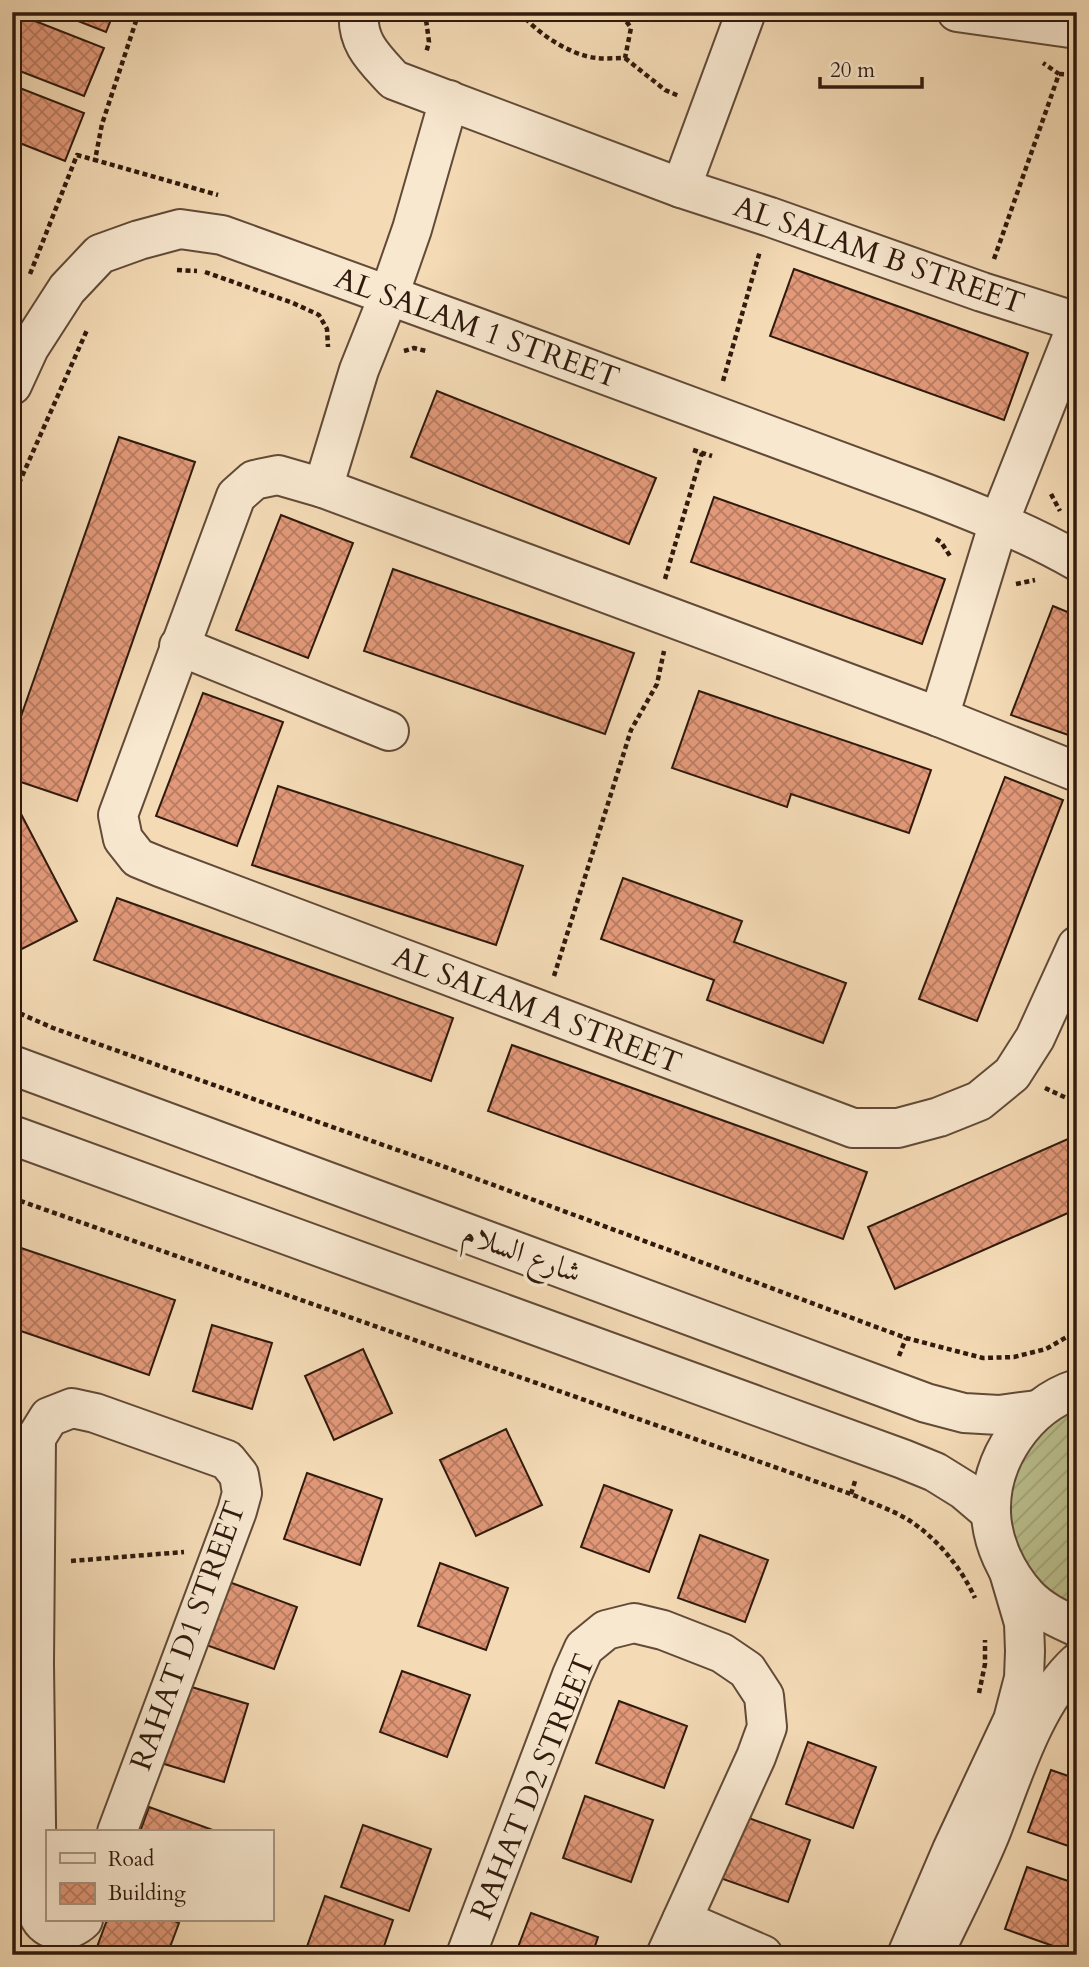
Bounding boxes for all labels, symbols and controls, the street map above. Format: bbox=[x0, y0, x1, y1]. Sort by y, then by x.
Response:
scale bar bbox=[820, 46, 921, 90]
text: 20 m bbox=[830, 56, 875, 85]
street label: AL SALAM B STREET bbox=[728, 186, 1030, 324]
street label: AL SALAM 1 STREET bbox=[329, 257, 625, 399]
street label: AL SALAM A STREET bbox=[387, 936, 687, 1084]
street label: شارع السلام bbox=[455, 1213, 587, 1298]
street label: RAHAT D1 STREET bbox=[120, 1496, 256, 1776]
street label: RAHAT D2 STREET bbox=[461, 1648, 605, 1926]
legend bbox=[46, 1830, 273, 1922]
text: Road bbox=[108, 1845, 154, 1874]
text: Building bbox=[108, 1879, 186, 1908]

